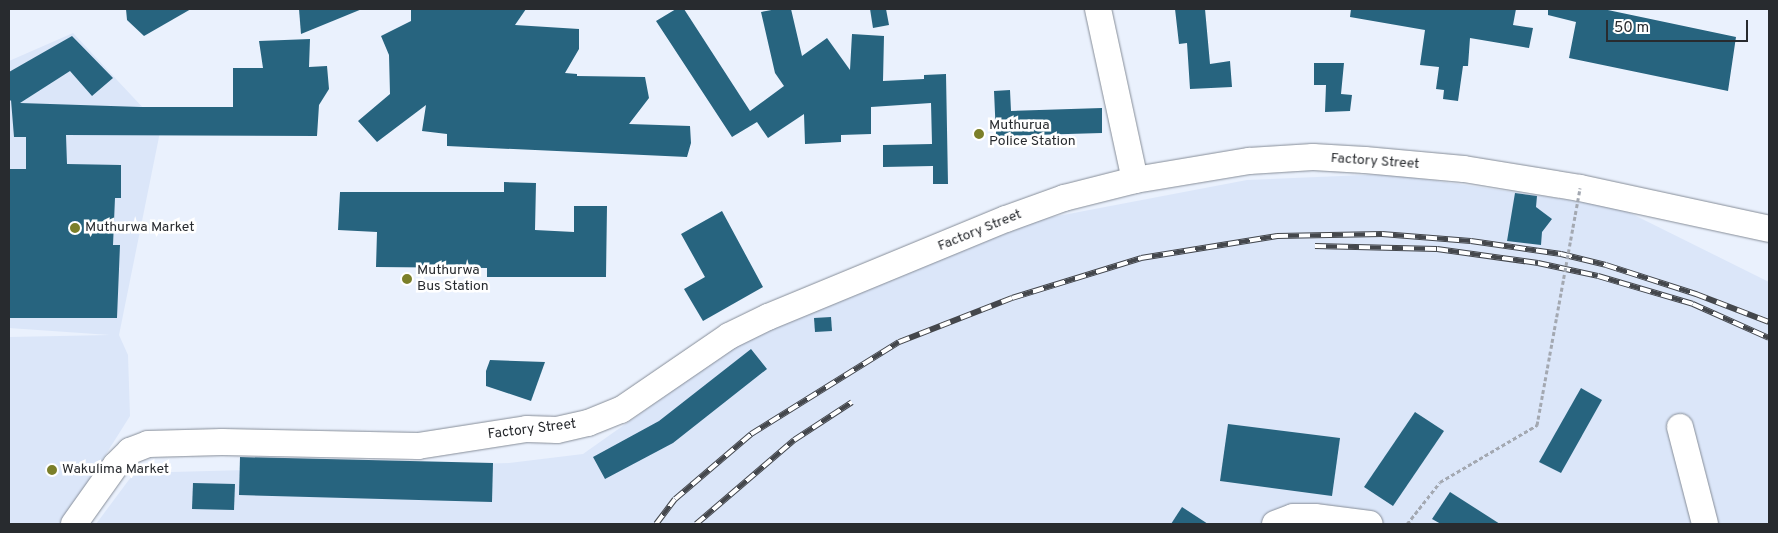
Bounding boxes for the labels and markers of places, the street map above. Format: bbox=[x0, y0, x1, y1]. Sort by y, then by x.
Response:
place label: Muthurua Police Station bbox=[989, 118, 1076, 150]
marker: Muthurua Police Station bbox=[973, 128, 985, 140]
place label: Muthurwa Market bbox=[85, 220, 194, 236]
marker: Muthurwa Market bbox=[69, 222, 81, 234]
place label: Muthurwa Bus Station bbox=[417, 263, 489, 296]
marker: Muthurwa Bus Station bbox=[401, 273, 413, 285]
place label: Wakulima Market bbox=[62, 462, 169, 478]
marker: Wakulima Market bbox=[46, 464, 58, 476]

